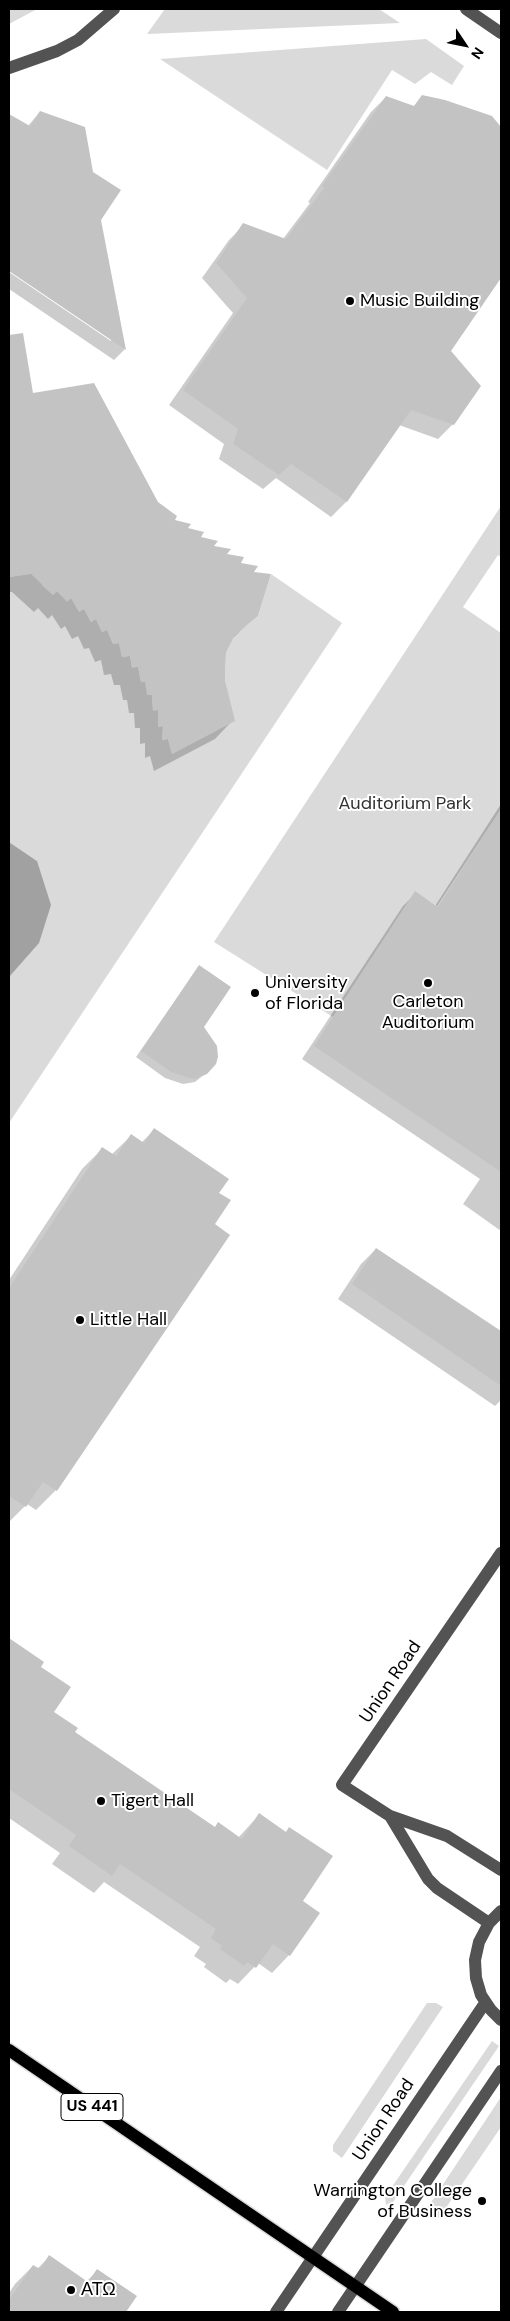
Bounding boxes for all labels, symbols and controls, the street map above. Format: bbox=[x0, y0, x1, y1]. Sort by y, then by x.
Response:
north arrow bbox=[440, 20, 490, 70]
text: N bbox=[467, 44, 488, 63]
place label: Music Building bbox=[360, 290, 479, 312]
marker: Music Building bbox=[344, 295, 356, 307]
park label: Auditorium Park bbox=[339, 793, 471, 815]
place label: University of Florida bbox=[265, 972, 348, 1014]
marker: Carleton Auditorium bbox=[422, 977, 434, 989]
marker: University of Florida bbox=[249, 987, 261, 999]
place label: Carleton Auditorium bbox=[382, 991, 474, 1034]
place label: Little Hall bbox=[90, 1309, 167, 1331]
marker: Little Hall bbox=[74, 1314, 86, 1326]
street label: Union Road bbox=[356, 1637, 426, 1727]
place label: Tigert Hall bbox=[111, 1790, 194, 1812]
marker: Tigert Hall bbox=[95, 1795, 107, 1807]
street label: Union Road bbox=[349, 2075, 419, 2165]
road number: US 441 bbox=[61, 2094, 123, 2120]
place label: Warrington College of Business bbox=[313, 2180, 472, 2222]
marker: Warrington College of Business bbox=[476, 2195, 488, 2207]
place label: ΑΤΩ bbox=[81, 2279, 116, 2301]
marker: ΑΤΩ bbox=[65, 2284, 77, 2296]

